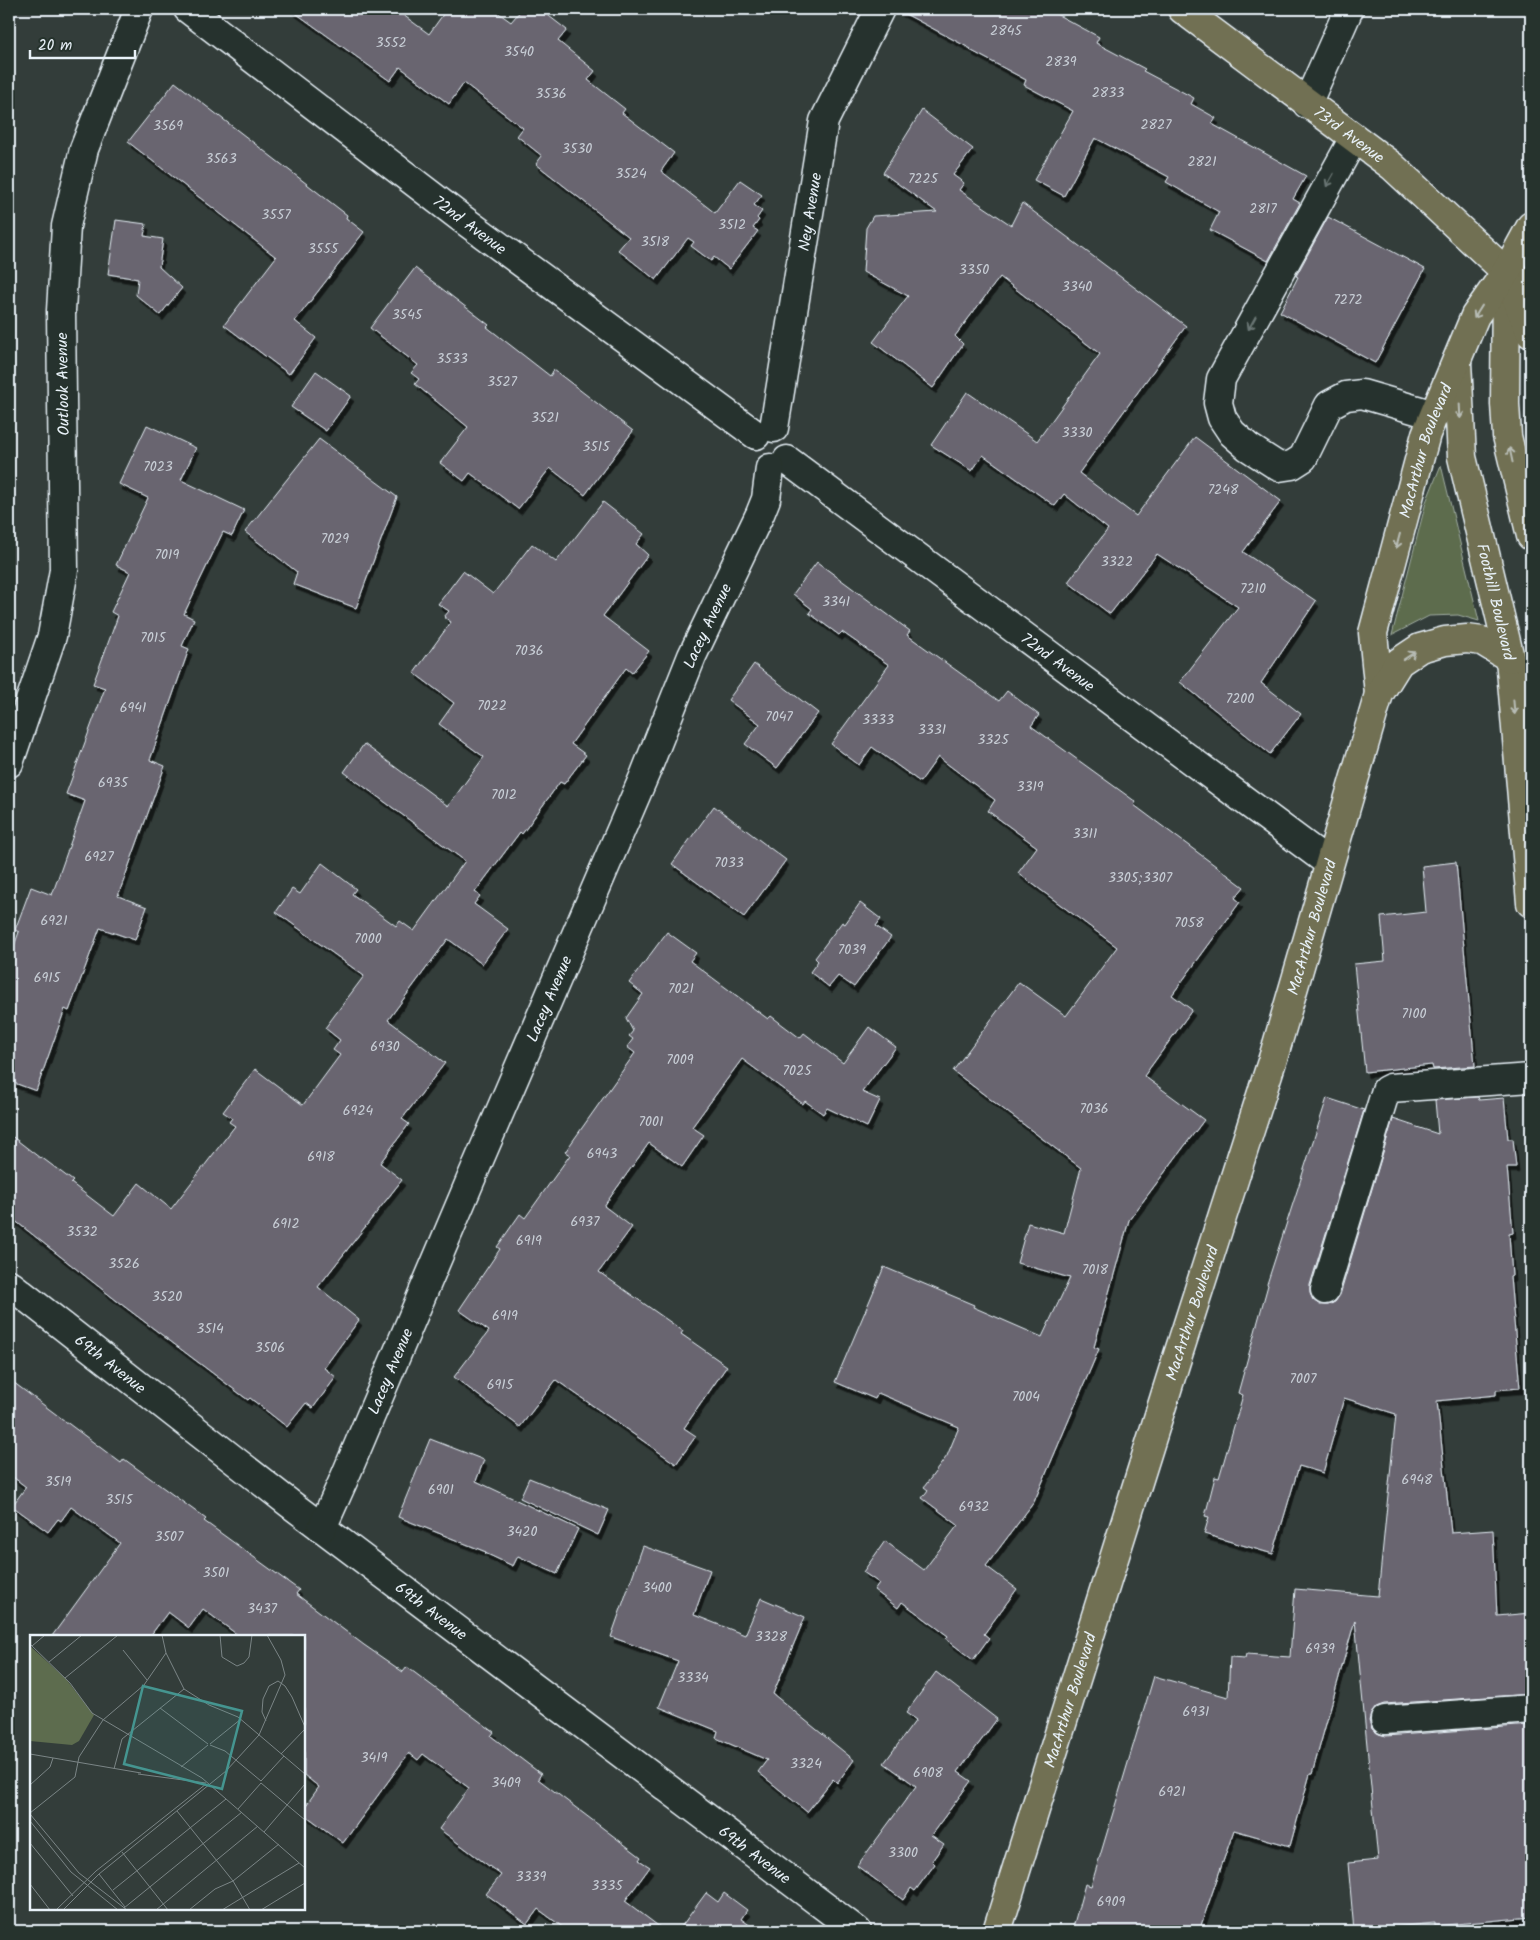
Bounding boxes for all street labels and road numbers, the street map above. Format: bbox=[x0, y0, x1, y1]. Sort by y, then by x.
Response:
street label: 73rd Avenue bbox=[1308, 100, 1389, 170]
street label: Ney Avenue bbox=[792, 171, 829, 253]
street label: 72nd Avenue bbox=[427, 190, 511, 262]
street label: Outlook Avenue bbox=[50, 332, 77, 436]
street label: MacArthur Boulevard bbox=[1393, 379, 1460, 521]
street label: Foothill Boulevard bbox=[1469, 541, 1521, 664]
street label: Lacey Avenue bbox=[677, 580, 739, 672]
street label: 72nd Avenue bbox=[1015, 627, 1100, 699]
street label: MacArthur Boulevard bbox=[1281, 856, 1345, 998]
street label: Lacey Avenue bbox=[520, 952, 580, 1046]
street label: MacArthur Boulevard bbox=[1160, 1242, 1226, 1384]
street label: Lacey Avenue bbox=[362, 1324, 420, 1419]
street label: 69th Avenue bbox=[68, 1329, 151, 1401]
street label: 69th Avenue bbox=[389, 1576, 472, 1647]
street label: MacArthur Boulevard bbox=[1038, 1629, 1104, 1771]
street label: 69th Avenue bbox=[713, 1820, 796, 1891]

